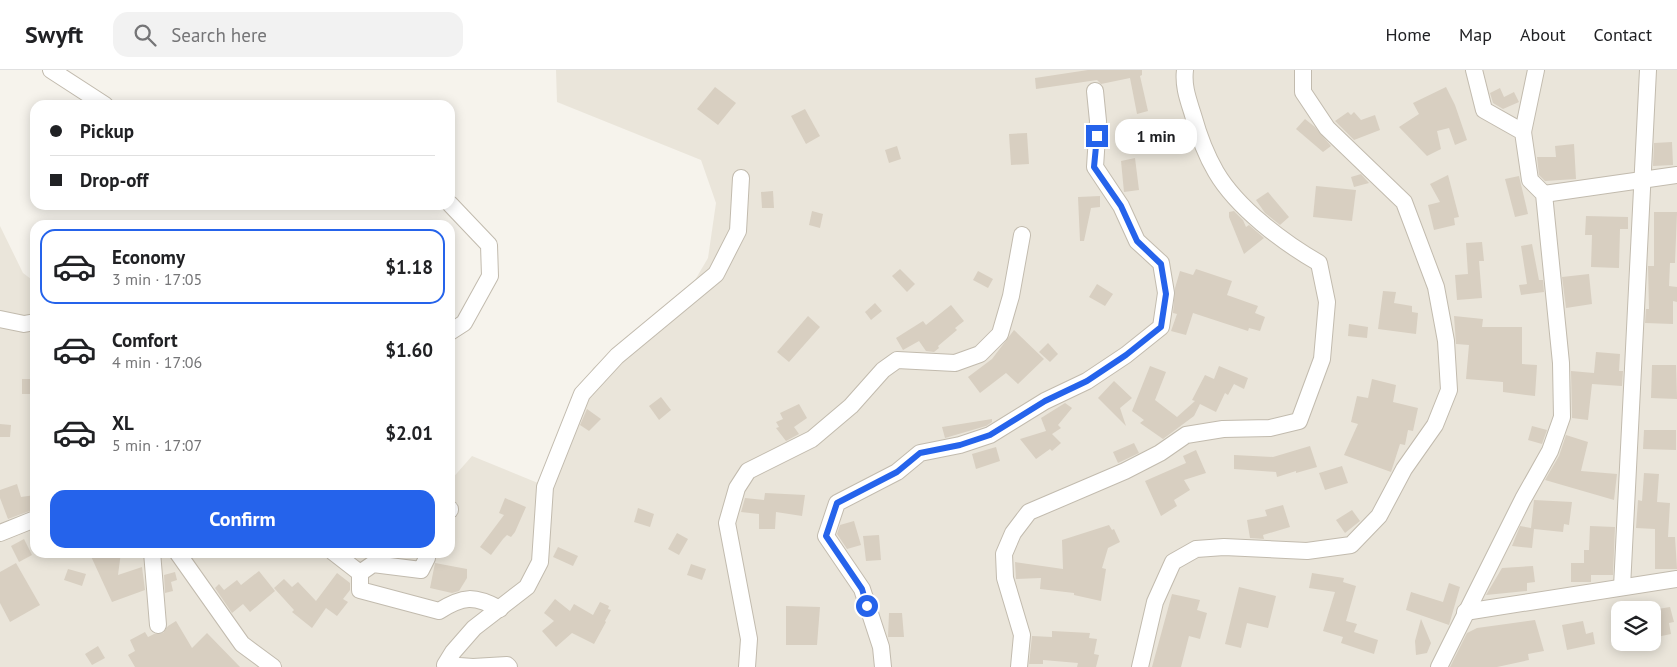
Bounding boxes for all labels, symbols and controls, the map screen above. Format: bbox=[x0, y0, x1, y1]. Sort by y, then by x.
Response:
search box bbox=[113, 12, 463, 57]
text: Swyft bbox=[25, 19, 83, 50]
icon: search bbox=[131, 21, 159, 49]
text: Search here bbox=[171, 23, 267, 47]
text: Home bbox=[1385, 23, 1431, 46]
text: Map bbox=[1459, 23, 1492, 46]
text: About bbox=[1520, 23, 1566, 46]
text: Contact bbox=[1594, 23, 1652, 46]
callout: 1 min bbox=[1114, 118, 1197, 154]
text: Pickup bbox=[80, 119, 134, 143]
route end bbox=[1086, 125, 1108, 147]
text: 1 min bbox=[1136, 126, 1176, 146]
text: Drop-off bbox=[80, 168, 148, 192]
icon: car bbox=[52, 244, 97, 289]
text: Economy bbox=[112, 245, 185, 269]
text: $1.18 bbox=[385, 255, 433, 279]
text: 3 min · 17:05 bbox=[112, 269, 202, 289]
icon: car bbox=[52, 327, 97, 372]
text: Comfort bbox=[112, 328, 178, 352]
text: $1.60 bbox=[385, 338, 433, 362]
text: 4 min · 17:06 bbox=[112, 352, 202, 372]
icon: car bbox=[52, 410, 97, 455]
text: XL bbox=[112, 411, 134, 435]
text: $2.01 bbox=[385, 421, 433, 445]
text: 5 min · 17:07 bbox=[112, 435, 202, 455]
button: Confirm bbox=[50, 490, 435, 548]
route start bbox=[856, 595, 878, 617]
map controls bbox=[1611, 601, 1661, 651]
button: layers bbox=[1611, 601, 1661, 651]

